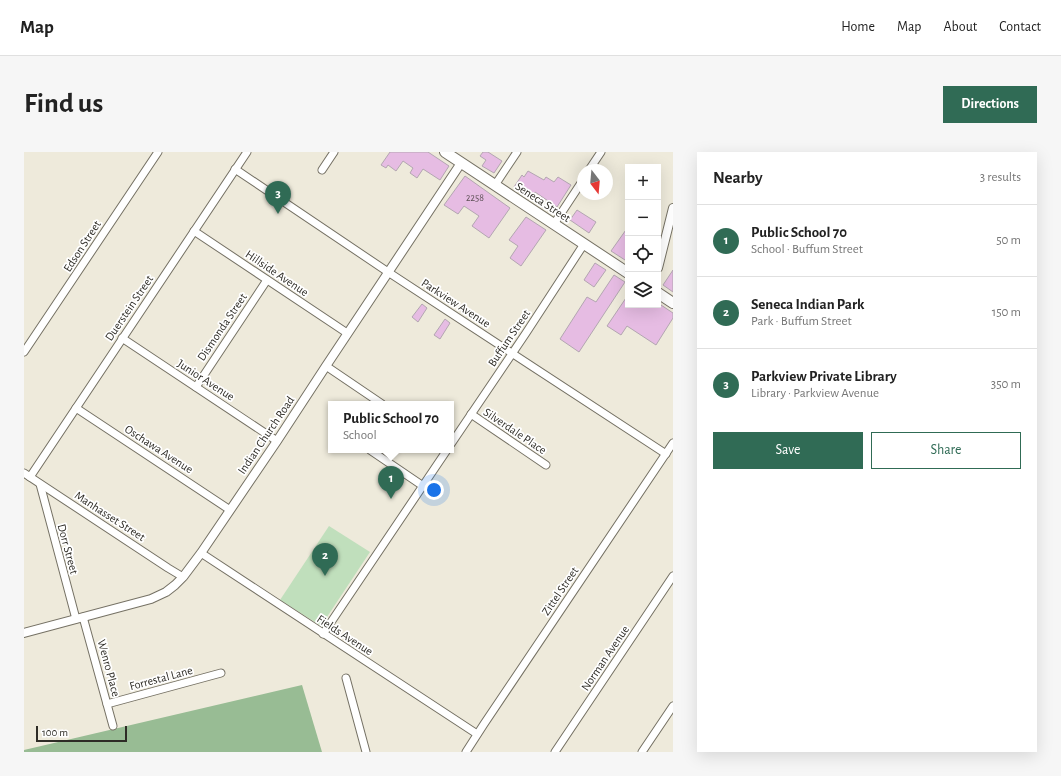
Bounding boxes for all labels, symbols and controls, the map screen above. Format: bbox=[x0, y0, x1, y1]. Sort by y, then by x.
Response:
text: Map bbox=[20, 18, 54, 37]
text: Home bbox=[841, 20, 875, 34]
text: Map bbox=[897, 20, 921, 34]
text: About bbox=[943, 20, 977, 34]
text: Contact bbox=[999, 20, 1041, 34]
button: Directions bbox=[943, 86, 1037, 123]
text: Find us bbox=[24, 90, 103, 118]
north arrow bbox=[577, 164, 613, 200]
map controls bbox=[625, 164, 661, 308]
button: + bbox=[625, 164, 661, 200]
text: Nearby bbox=[713, 169, 763, 186]
text: 3 results bbox=[980, 171, 1021, 184]
street label: Seneca Street bbox=[513, 180, 573, 224]
pin: 3 bbox=[265, 181, 291, 214]
house number: 2258 bbox=[466, 193, 484, 203]
button: − bbox=[625, 200, 661, 236]
street label: Edson Street bbox=[61, 218, 103, 274]
text: Public School 70 bbox=[751, 225, 847, 240]
text: 1 bbox=[724, 234, 728, 247]
text: 50 m bbox=[996, 234, 1021, 247]
button: locate bbox=[625, 236, 661, 272]
text: School · Buffum Street bbox=[751, 243, 863, 256]
street label: Hillside Avenue bbox=[243, 248, 311, 298]
button: layers bbox=[625, 272, 661, 308]
street label: Duerstein Street bbox=[103, 273, 155, 343]
street label: Parkview Avenue bbox=[419, 276, 493, 330]
street label: Dismonda Street bbox=[195, 291, 249, 363]
text: Seneca Indian Park bbox=[751, 297, 864, 312]
text: 2 bbox=[723, 306, 729, 319]
text: 150 m bbox=[992, 306, 1021, 319]
street label: Buffum Street bbox=[486, 307, 532, 369]
text: Park · Buffum Street bbox=[751, 315, 852, 328]
street label: Junior Avenue bbox=[175, 357, 237, 403]
text: Parkview Private Library bbox=[751, 369, 897, 384]
text: 3 bbox=[723, 378, 729, 391]
text: 350 m bbox=[991, 378, 1021, 391]
text: Library · Parkview Avenue bbox=[751, 387, 879, 400]
street label: Indian Church Road bbox=[236, 394, 296, 476]
popup bbox=[328, 401, 454, 453]
street label: Silverdale Place bbox=[481, 406, 549, 456]
text: Public School 70 bbox=[343, 411, 439, 426]
street label: Oschawa Avenue bbox=[123, 423, 195, 475]
text: School bbox=[343, 429, 377, 442]
button: Save bbox=[713, 432, 863, 469]
button: Share bbox=[871, 432, 1021, 469]
pin: 1 bbox=[378, 466, 404, 499]
your location bbox=[424, 480, 444, 500]
street label: Manhasset Street bbox=[73, 489, 147, 543]
street label: Dorr Street bbox=[56, 523, 81, 576]
pin: 2 bbox=[312, 543, 338, 576]
street label: Zittel Street bbox=[540, 565, 581, 617]
street label: Fields Avenue bbox=[315, 612, 375, 658]
street label: Norman Avenue bbox=[579, 623, 631, 693]
street label: Wenro Place bbox=[96, 638, 122, 698]
street label: Forrestal Lane bbox=[128, 664, 194, 692]
scale bar bbox=[36, 724, 127, 743]
text: 100 m bbox=[42, 727, 68, 738]

